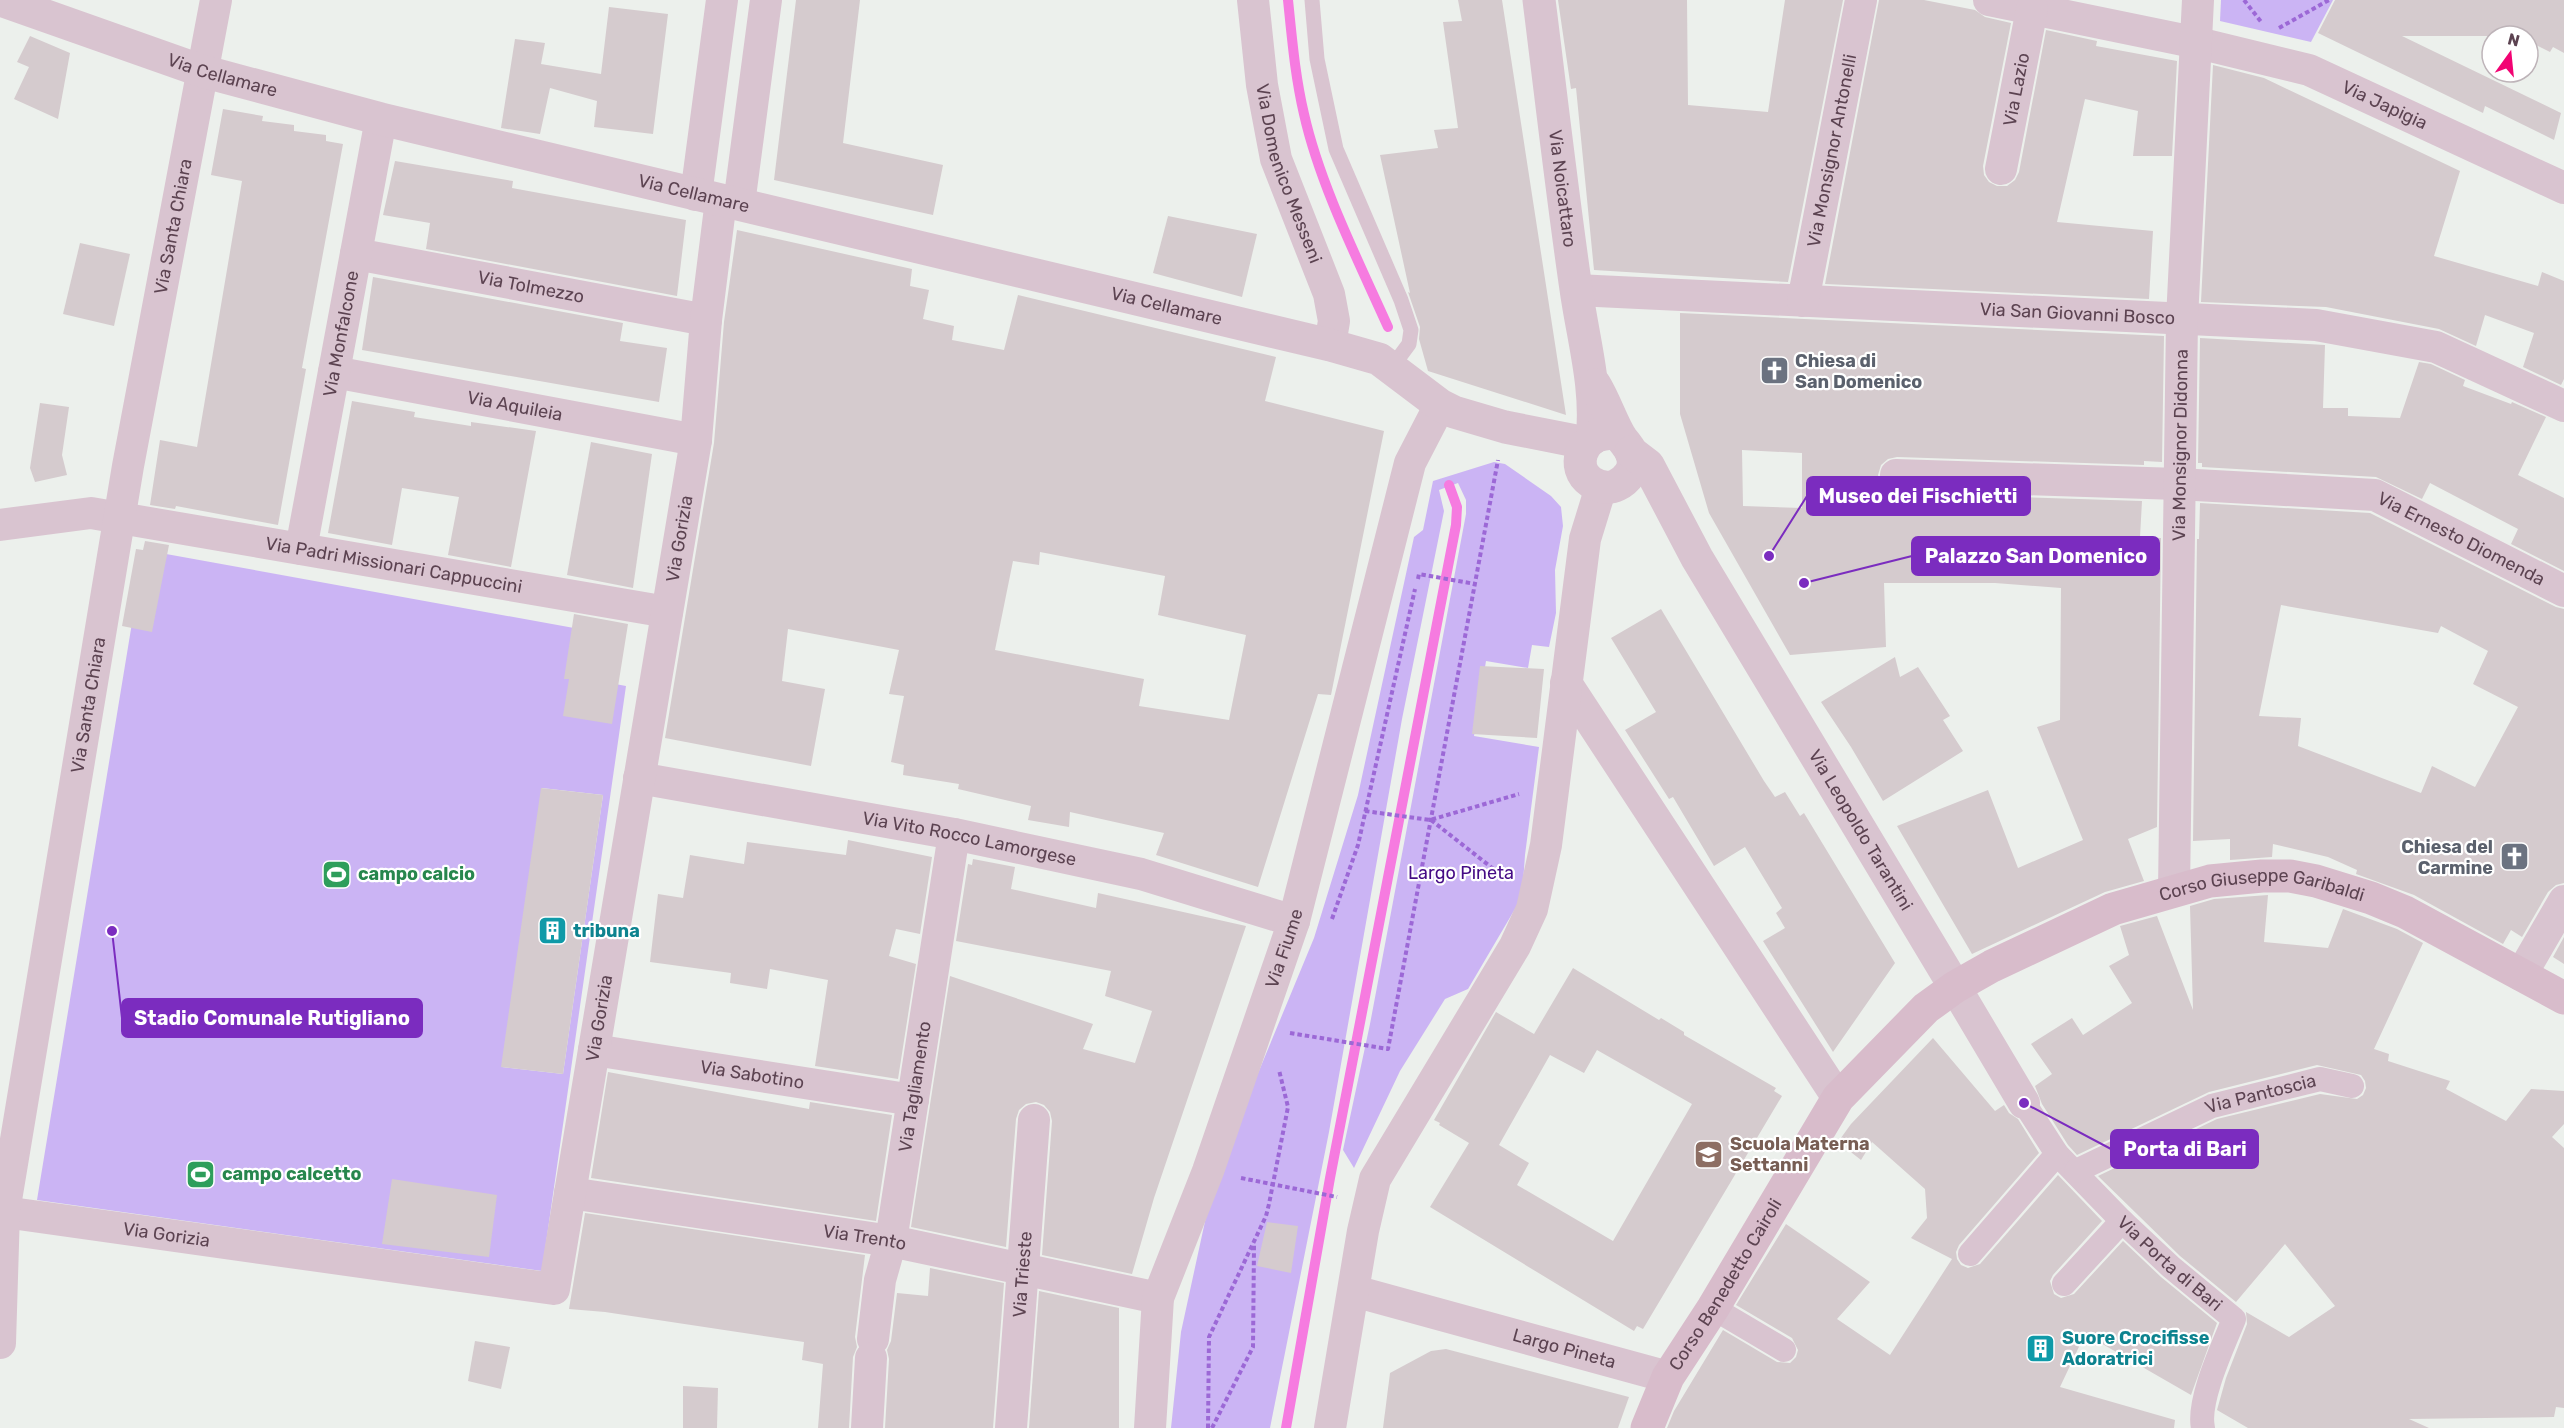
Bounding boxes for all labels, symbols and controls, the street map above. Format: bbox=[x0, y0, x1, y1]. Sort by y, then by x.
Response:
north arrow bbox=[2480, 24, 2540, 84]
text: N bbox=[2506, 29, 2522, 51]
street label: Via Cellamare bbox=[164, 49, 280, 102]
street label: Via Lazio bbox=[1999, 51, 2034, 128]
street label: Via Monsignor Antonelli bbox=[1803, 52, 1861, 249]
street label: Via Japigia bbox=[2338, 76, 2431, 134]
street label: Via Domenico Messeni bbox=[1251, 82, 1327, 266]
street label: Via Noicattaro bbox=[1544, 128, 1581, 249]
street label: Via Santa Chiara bbox=[150, 157, 197, 296]
street label: Via Cellamare bbox=[636, 170, 752, 217]
street label: Via Tolmezzo bbox=[476, 266, 586, 308]
street label: Via Monfalcone bbox=[319, 269, 364, 399]
street label: Via Cellamare bbox=[1109, 282, 1225, 330]
street label: Via San Giovanni Bosco bbox=[1979, 298, 2176, 329]
street label: Via Monsignor Didonna bbox=[2168, 349, 2193, 541]
place label: Chiesa di San Domenico bbox=[1795, 350, 1922, 393]
church icon: Chiesa di San Domenico bbox=[1758, 355, 1790, 387]
street label: Via Aquileia bbox=[465, 386, 564, 426]
callout: Museo dei Fischietti bbox=[1807, 477, 2030, 515]
text: Museo dei Fischietti bbox=[1818, 484, 2018, 508]
street label: Via Ernesto Diomenda bbox=[2374, 487, 2549, 590]
street label: Via Gorizia bbox=[661, 494, 698, 584]
street label: Via Padri Missionari Cappuccini bbox=[264, 532, 524, 598]
callout: Palazzo San Domenico bbox=[1912, 537, 2159, 575]
text: Palazzo San Domenico bbox=[1925, 544, 2147, 568]
street label: Via Santa Chiara bbox=[66, 635, 110, 775]
street label: Via Leopoldo Tarantini bbox=[1804, 745, 1917, 915]
street label: Via Vito Rocco Lamorgese bbox=[861, 807, 1078, 871]
place label: Chiesa del Carmine bbox=[2401, 836, 2493, 879]
church icon: Chiesa del Carmine bbox=[2498, 841, 2530, 873]
sports icon: campo calcio bbox=[321, 858, 353, 890]
park label: Largo Pineta bbox=[1408, 862, 1514, 884]
place label: campo calcio bbox=[358, 863, 475, 885]
street label: Corso Giuseppe Garibaldi bbox=[2156, 865, 2367, 906]
street label: Via Fiume bbox=[1261, 907, 1308, 991]
building icon: tribuna bbox=[536, 915, 568, 947]
place label: tribuna bbox=[573, 920, 640, 942]
street label: Via Gorizia bbox=[581, 973, 617, 1063]
callout: Stadio Comunale Rutigliano bbox=[122, 999, 422, 1037]
text: Stadio Comunale Rutigliano bbox=[134, 1006, 410, 1030]
street label: Via Tagliamento bbox=[894, 1020, 936, 1154]
street label: Via Sabotino bbox=[698, 1056, 806, 1094]
street label: Via Pantoscia bbox=[2201, 1069, 2318, 1119]
callout: Porta di Bari bbox=[2111, 1130, 2258, 1168]
place label: Scuola Materna Settanni bbox=[1730, 1133, 1870, 1176]
text: Porta di Bari bbox=[2123, 1137, 2247, 1161]
school or university icon: Scuola Materna Settanni bbox=[1693, 1138, 1725, 1170]
sports icon: campo calcetto bbox=[185, 1158, 217, 1190]
place label: campo calcetto bbox=[222, 1163, 361, 1185]
street label: Corso Benedetto Cairoli bbox=[1664, 1195, 1787, 1375]
street label: Via Porta di Bari bbox=[2113, 1211, 2227, 1316]
street label: Via Gorizia bbox=[121, 1218, 211, 1252]
street label: Via Trento bbox=[822, 1220, 908, 1255]
street label: Via Trieste bbox=[1008, 1230, 1037, 1318]
street label: Largo Pineta bbox=[1510, 1324, 1618, 1373]
place label: Suore Crocifisse Adoratrici bbox=[2062, 1327, 2210, 1370]
building icon: Suore Crocifisse Adoratrici bbox=[2025, 1332, 2057, 1364]

